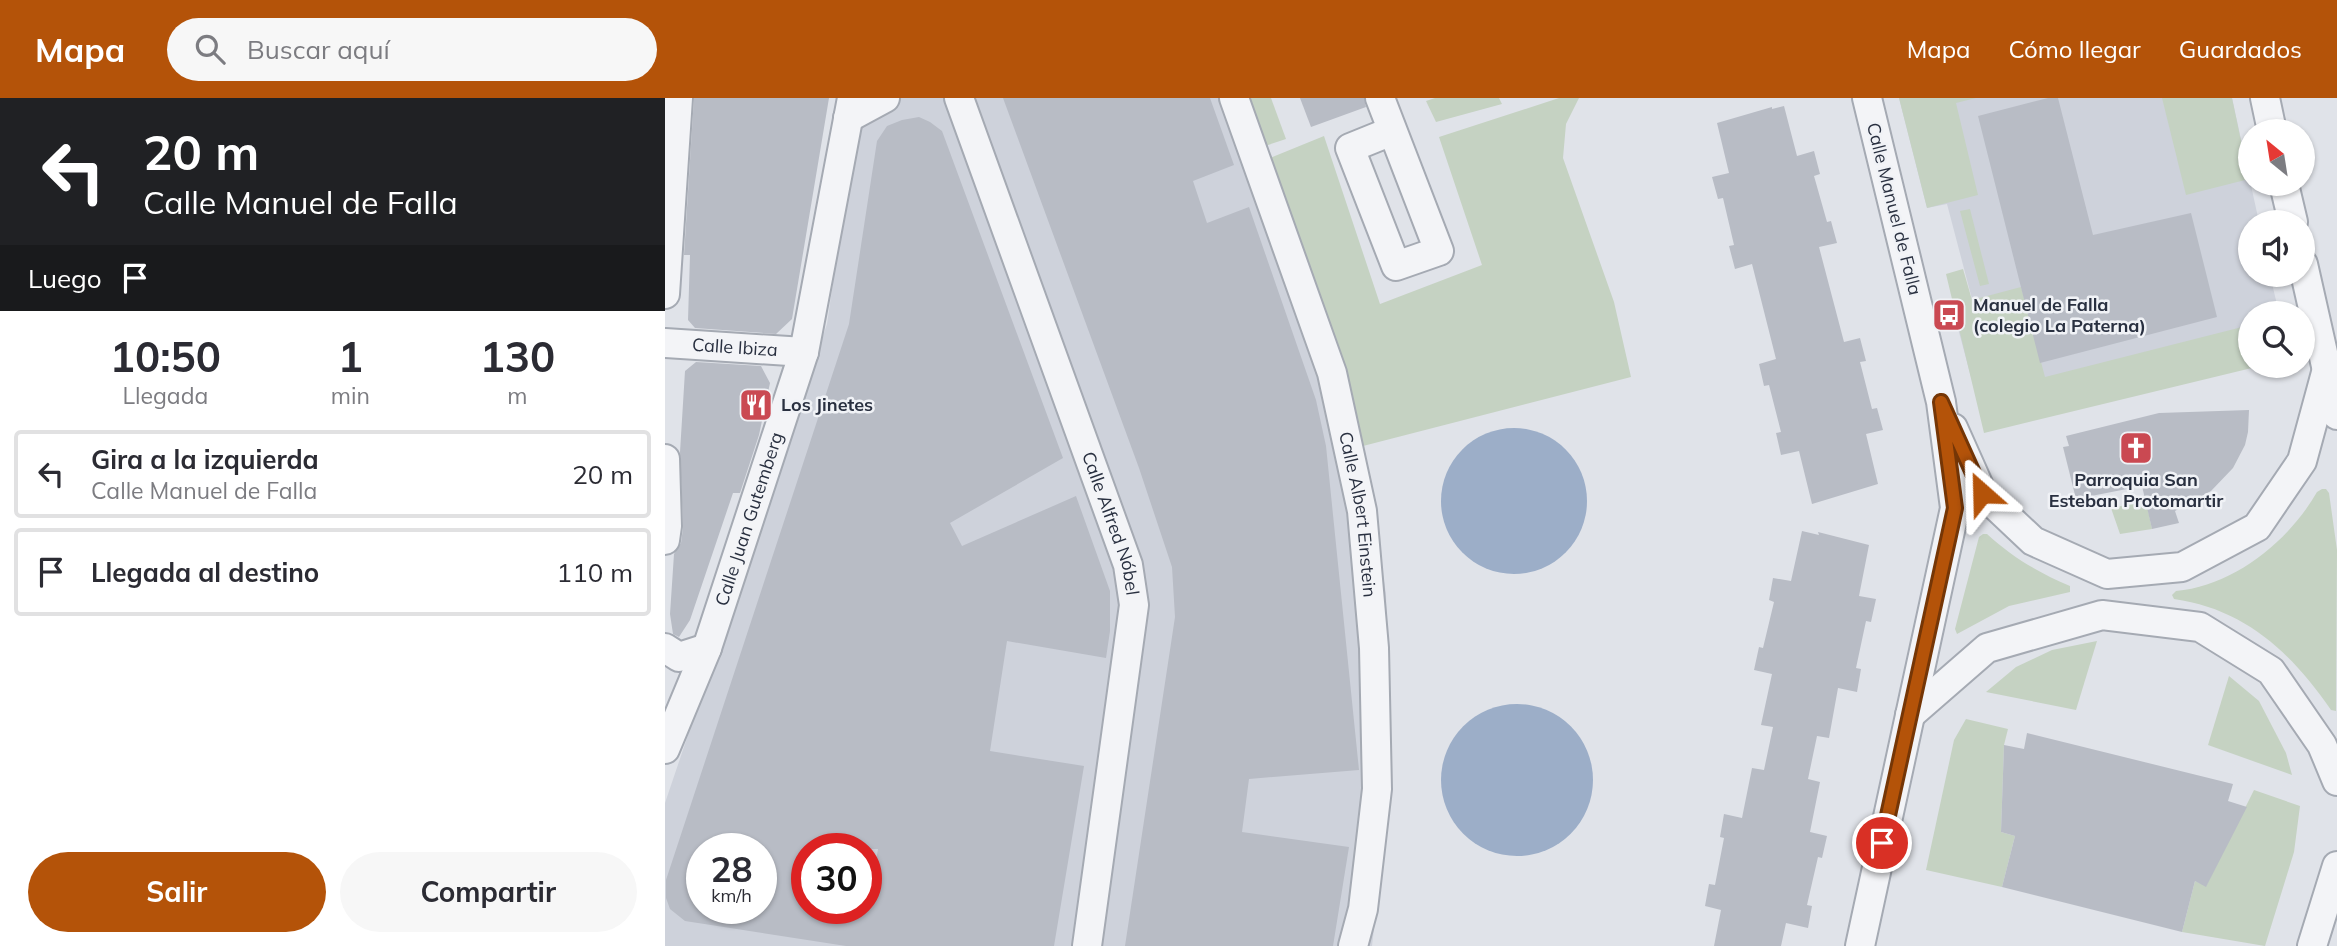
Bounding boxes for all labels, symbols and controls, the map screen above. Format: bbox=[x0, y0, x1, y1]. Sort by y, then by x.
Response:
search box bbox=[167, 18, 657, 81]
text: Mapa bbox=[35, 29, 125, 70]
icon: search bbox=[191, 30, 229, 68]
text: Buscar aquí bbox=[247, 33, 390, 66]
text: Mapa bbox=[1907, 34, 1970, 64]
text: Cómo llegar bbox=[2008, 34, 2141, 64]
text: Guardados bbox=[2179, 34, 2302, 64]
north arrow bbox=[2238, 119, 2315, 196]
map controls bbox=[2238, 119, 2315, 378]
street label: Calle Manuel de Falla bbox=[1862, 120, 1927, 298]
text: 20 m bbox=[143, 121, 259, 182]
icon: left bbox=[28, 126, 119, 217]
text: Calle Manuel de Falla bbox=[143, 182, 458, 222]
button: sound bbox=[2238, 210, 2315, 287]
icon: arrive bbox=[116, 259, 154, 297]
text: Luego bbox=[28, 262, 102, 295]
place label: Manuel de Falla (colegio La Paterna) bbox=[1973, 293, 2146, 337]
bus stop icon: Manuel de Falla (colegio La Paterna) bbox=[1930, 296, 1968, 334]
button: search bbox=[2238, 301, 2315, 378]
text: 10:50 bbox=[110, 330, 221, 383]
text: 1 bbox=[338, 330, 363, 383]
text: 130 bbox=[480, 330, 555, 383]
street label: Calle Ibiza bbox=[691, 333, 778, 361]
text: Llegada bbox=[122, 381, 208, 410]
text: min bbox=[331, 381, 370, 410]
text: m bbox=[507, 381, 528, 410]
restaurant icon: Los Jinetes bbox=[737, 386, 775, 424]
place label: Los Jinetes bbox=[781, 393, 873, 416]
street label: Calle Juan Gutemberg bbox=[710, 429, 788, 609]
street label: Calle Albert Einstein bbox=[1334, 429, 1382, 598]
church icon: Parroquia San Esteban Protomartir bbox=[2117, 429, 2155, 467]
text: Gira a la izquierda bbox=[91, 443, 319, 476]
street label: Calle Alfred Nóbel bbox=[1077, 448, 1144, 597]
icon: left bbox=[32, 455, 70, 493]
position arrow bbox=[1945, 456, 2019, 530]
text: 20 m bbox=[572, 458, 633, 491]
place label: Parroquia San Esteban Protomartir bbox=[2049, 468, 2224, 512]
text: Calle Manuel de Falla bbox=[91, 476, 317, 505]
icon: arrive bbox=[32, 553, 70, 591]
text: Llegada al destino bbox=[91, 556, 319, 589]
text: 110 m bbox=[557, 556, 633, 589]
pin bbox=[1852, 813, 1912, 873]
icon: arrive bbox=[1863, 824, 1901, 862]
speed limit sign: 30 bbox=[791, 833, 882, 924]
text: 28 bbox=[710, 847, 753, 891]
button: Salir bbox=[28, 852, 326, 932]
button: Compartir bbox=[340, 852, 637, 932]
text: km/h bbox=[711, 884, 752, 907]

